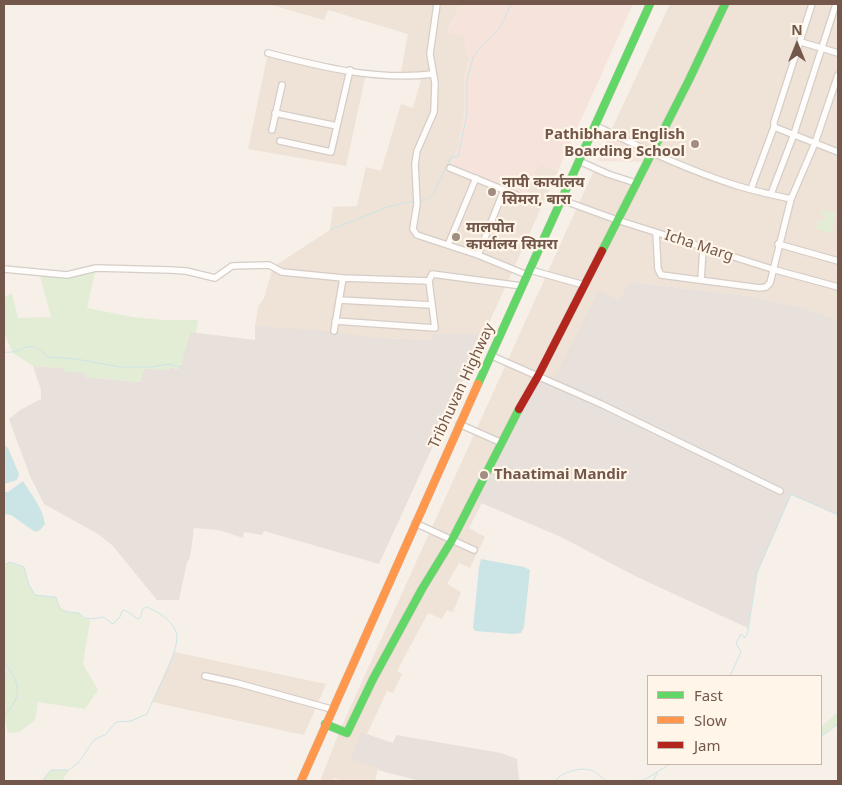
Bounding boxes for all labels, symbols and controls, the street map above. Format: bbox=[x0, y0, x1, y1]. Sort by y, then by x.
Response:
north arrow bbox=[772, 20, 822, 70]
text: N bbox=[791, 20, 803, 39]
place label: Pathibhara English Boarding School bbox=[545, 126, 685, 161]
marker: Pathibhara English Boarding School bbox=[689, 138, 701, 150]
place label: नापी कार्यालय सिमरा, बारा bbox=[502, 174, 585, 209]
marker: नापी कार्यालय सिमरा, बारा bbox=[486, 186, 498, 198]
place label: मालपोत कार्यालय सिमरा bbox=[466, 219, 558, 254]
street label: Icha Marg bbox=[662, 226, 736, 266]
marker: मालपोत कार्यालय सिमरा bbox=[450, 231, 462, 243]
street label: Tribhuvan Highway bbox=[425, 321, 499, 451]
place label: Thaatimai Mandir bbox=[494, 466, 627, 484]
marker: Thaatimai Mandir bbox=[478, 469, 490, 481]
legend bbox=[647, 675, 822, 765]
text: Fast bbox=[694, 685, 723, 705]
text: Slow bbox=[694, 710, 727, 730]
text: Jam bbox=[694, 735, 721, 755]

